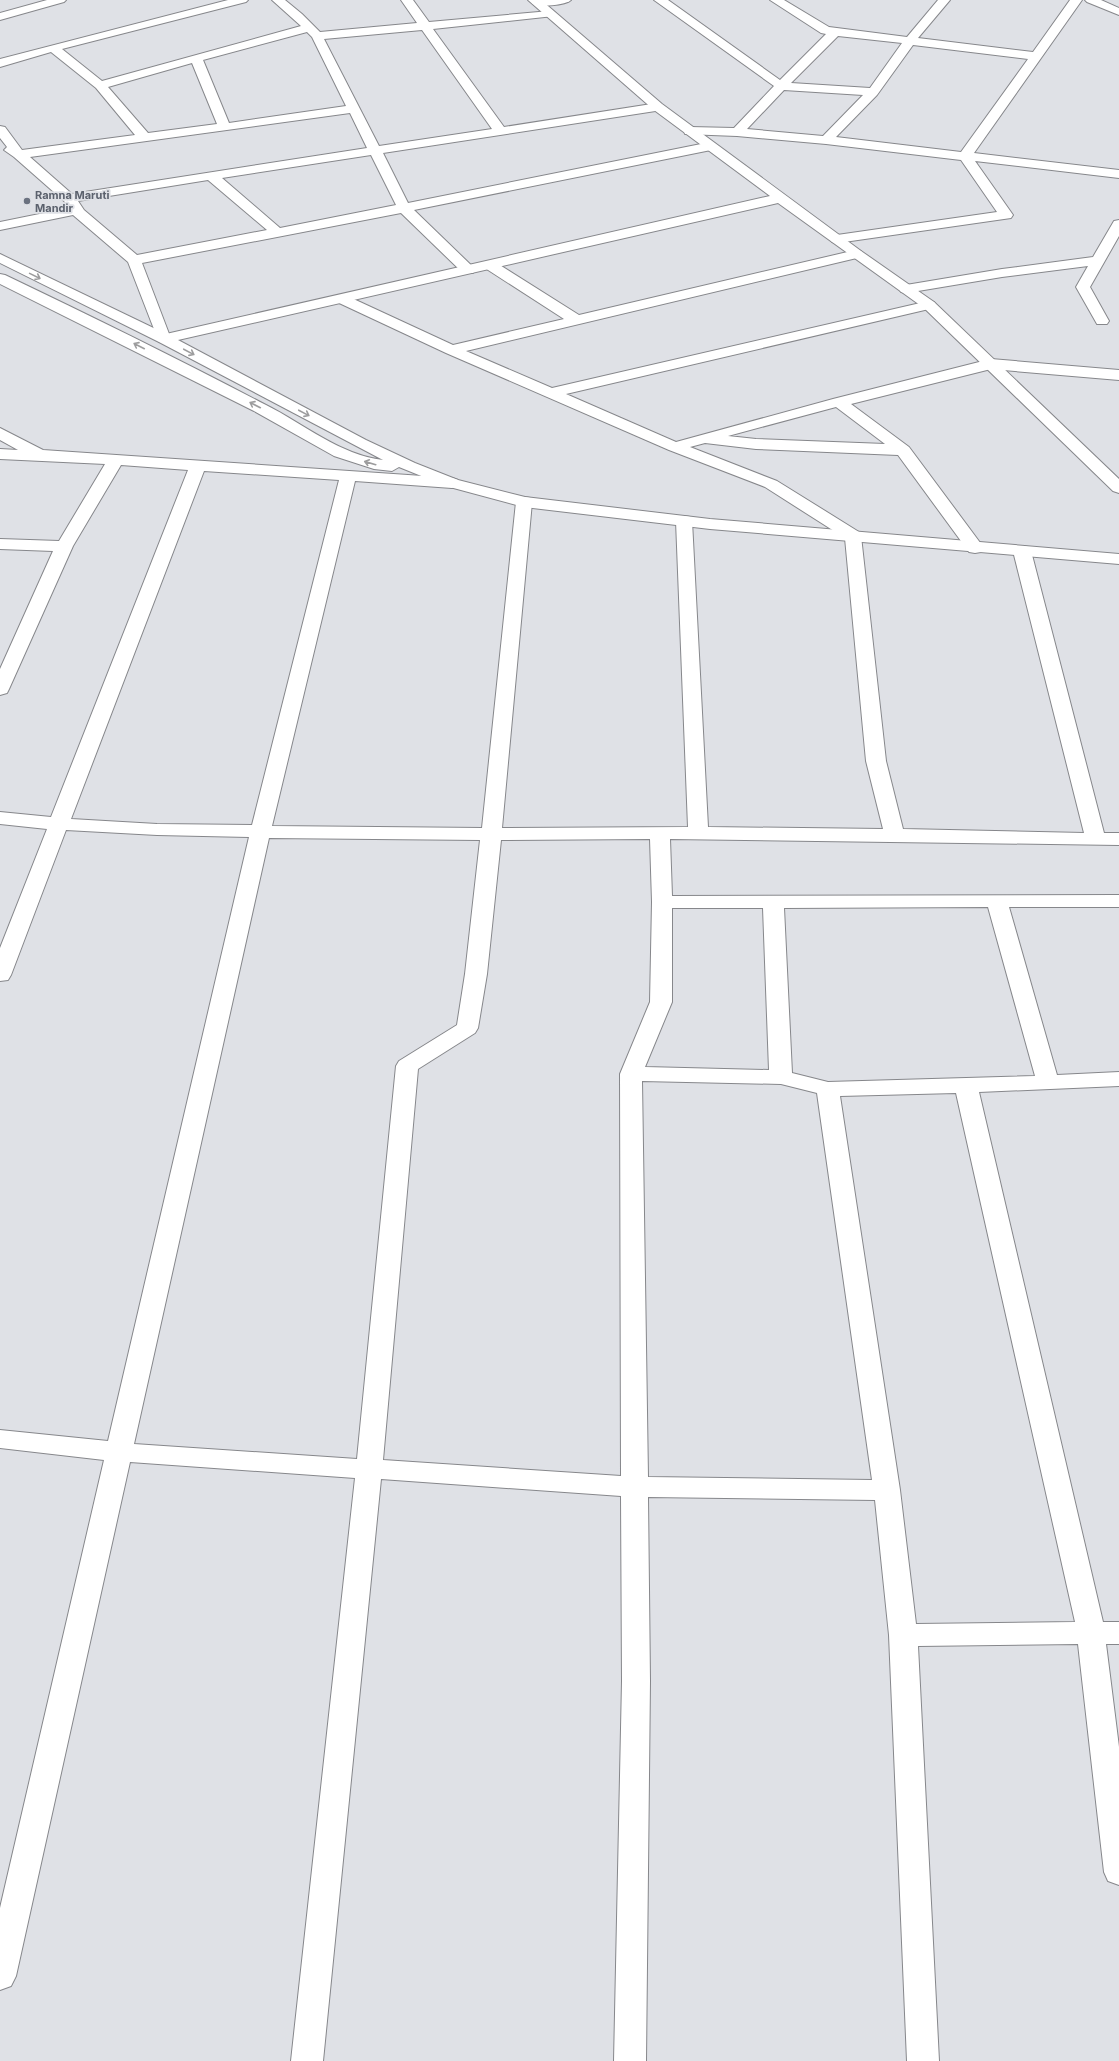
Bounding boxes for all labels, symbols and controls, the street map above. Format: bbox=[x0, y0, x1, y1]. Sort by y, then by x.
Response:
place label: Ramna Maruti Mandir bbox=[35, 188, 109, 215]
marker: Ramna Maruti Mandir bbox=[22, 196, 32, 206]
one-way arrow bbox=[29, 272, 41, 280]
one-way arrow bbox=[133, 342, 145, 349]
one-way arrow bbox=[183, 349, 195, 357]
one-way arrow bbox=[249, 401, 261, 408]
one-way arrow bbox=[298, 410, 310, 417]
one-way arrow bbox=[364, 459, 377, 466]

